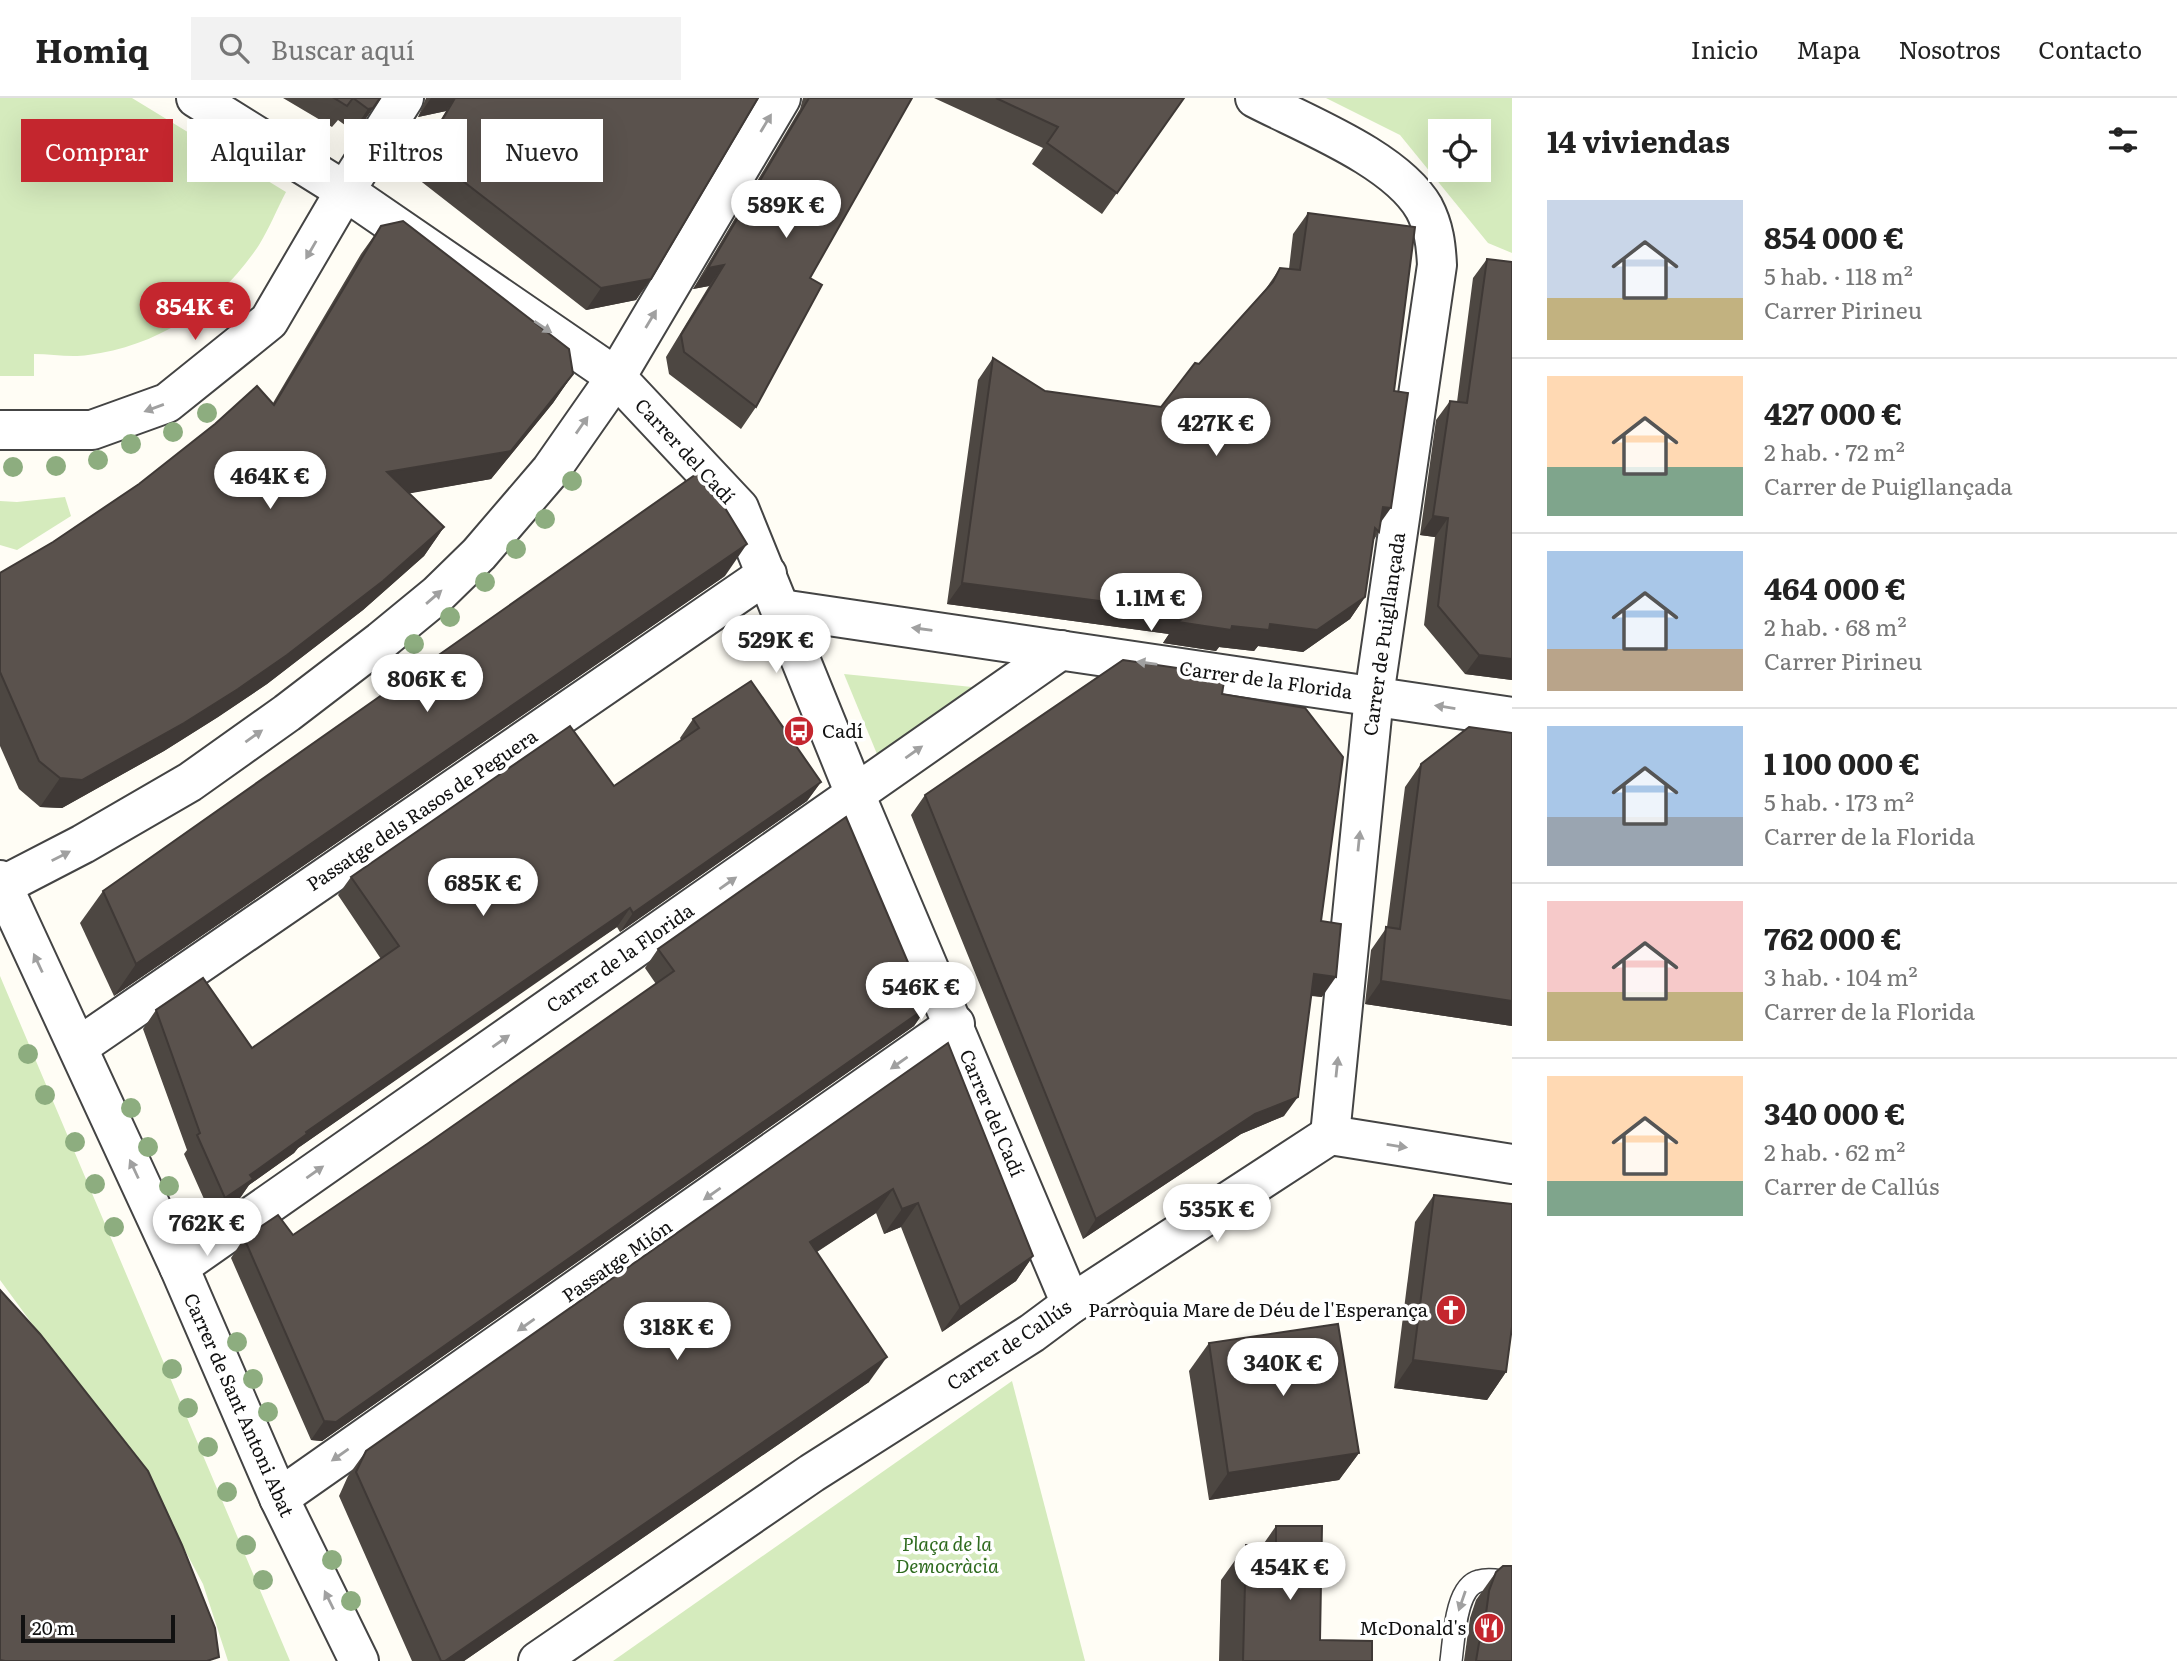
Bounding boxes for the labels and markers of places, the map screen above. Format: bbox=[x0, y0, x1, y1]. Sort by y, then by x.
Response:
pin: 589K € bbox=[729, 180, 843, 240]
pin: 854K € bbox=[138, 282, 252, 342]
pin: 427K € bbox=[1159, 398, 1273, 458]
pin: 464K € bbox=[213, 452, 327, 511]
pin: 1.1M € bbox=[1094, 574, 1208, 633]
pin: 529K € bbox=[719, 616, 833, 675]
pin: 806K € bbox=[370, 654, 484, 714]
bus stop icon: Cadí bbox=[782, 714, 816, 748]
place label: Cadí bbox=[822, 716, 863, 744]
pin: 685K € bbox=[426, 858, 540, 918]
pin: 546K € bbox=[864, 962, 978, 1022]
pin: 535K € bbox=[1160, 1184, 1274, 1244]
pin: 762K € bbox=[150, 1198, 264, 1258]
church icon: Parròquia Mare de Déu de l'Esperança bbox=[1434, 1293, 1468, 1327]
place label: Parròquia Mare de Déu de l'Esperança bbox=[1088, 1295, 1429, 1323]
pin: 318K € bbox=[620, 1302, 734, 1362]
pin: 340K € bbox=[1226, 1338, 1340, 1398]
pin: 454K € bbox=[1233, 1542, 1347, 1602]
restaurant icon: McDonald's bbox=[1472, 1611, 1506, 1645]
place label: McDonald's bbox=[1359, 1613, 1466, 1641]

